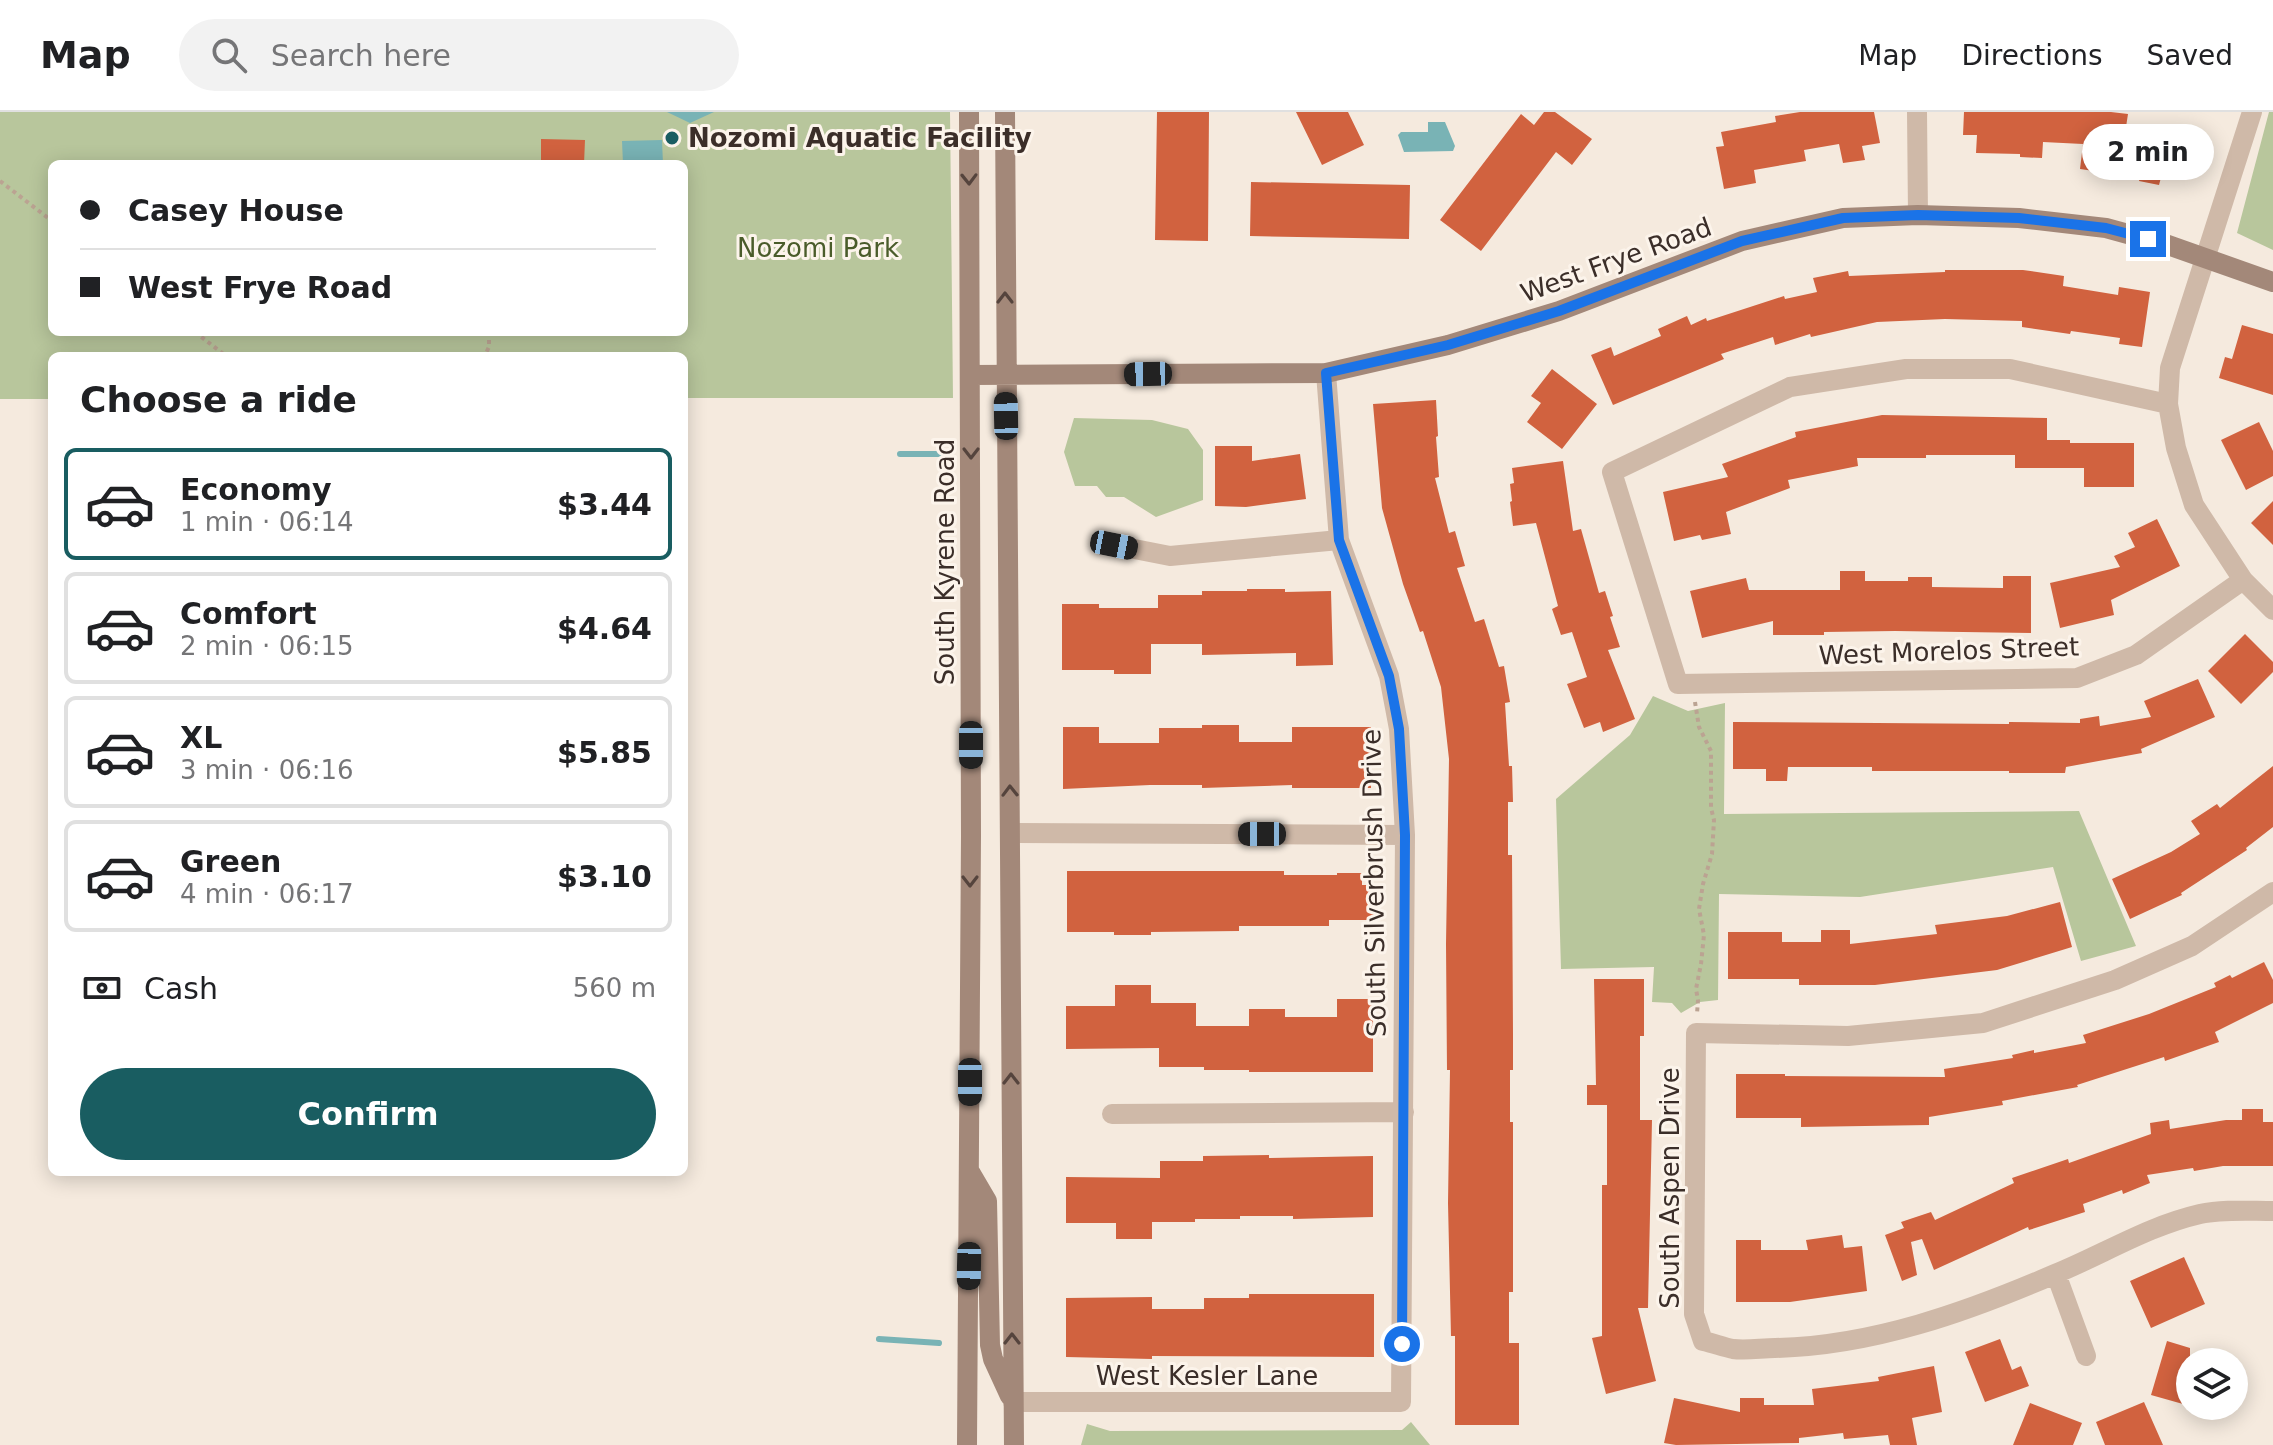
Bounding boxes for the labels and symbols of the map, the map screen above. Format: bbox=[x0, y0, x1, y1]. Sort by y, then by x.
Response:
place label: Nozomi Aquatic Facility bbox=[688, 123, 1032, 153]
callout: 2 min bbox=[2082, 123, 2214, 179]
marker: Nozomi Aquatic Facility bbox=[663, 129, 681, 147]
one-way arrow bbox=[960, 173, 978, 186]
street label: West Frye Road bbox=[1517, 212, 1715, 308]
route end bbox=[2130, 221, 2166, 257]
park label: Nozomi Park bbox=[737, 233, 899, 263]
one-way arrow bbox=[996, 291, 1014, 304]
car bbox=[1124, 362, 1172, 386]
car bbox=[994, 392, 1018, 440]
street label: South Kyrene Road bbox=[930, 439, 960, 685]
one-way arrow bbox=[962, 447, 980, 460]
car bbox=[1088, 529, 1140, 561]
street label: West Morelos Street bbox=[1818, 631, 2080, 671]
car bbox=[959, 721, 983, 769]
street label: South Silverbrush Drive bbox=[1356, 729, 1392, 1037]
one-way arrow bbox=[1001, 784, 1019, 797]
car bbox=[1238, 822, 1286, 846]
one-way arrow bbox=[961, 875, 979, 888]
car bbox=[958, 1058, 982, 1106]
street label: South Aspen Drive bbox=[1655, 1067, 1685, 1309]
one-way arrow bbox=[1002, 1072, 1020, 1085]
car bbox=[957, 1242, 981, 1290]
route start bbox=[1384, 1326, 1420, 1362]
one-way arrow bbox=[1003, 1332, 1021, 1345]
street label: West Kesler Lane bbox=[1096, 1361, 1318, 1391]

